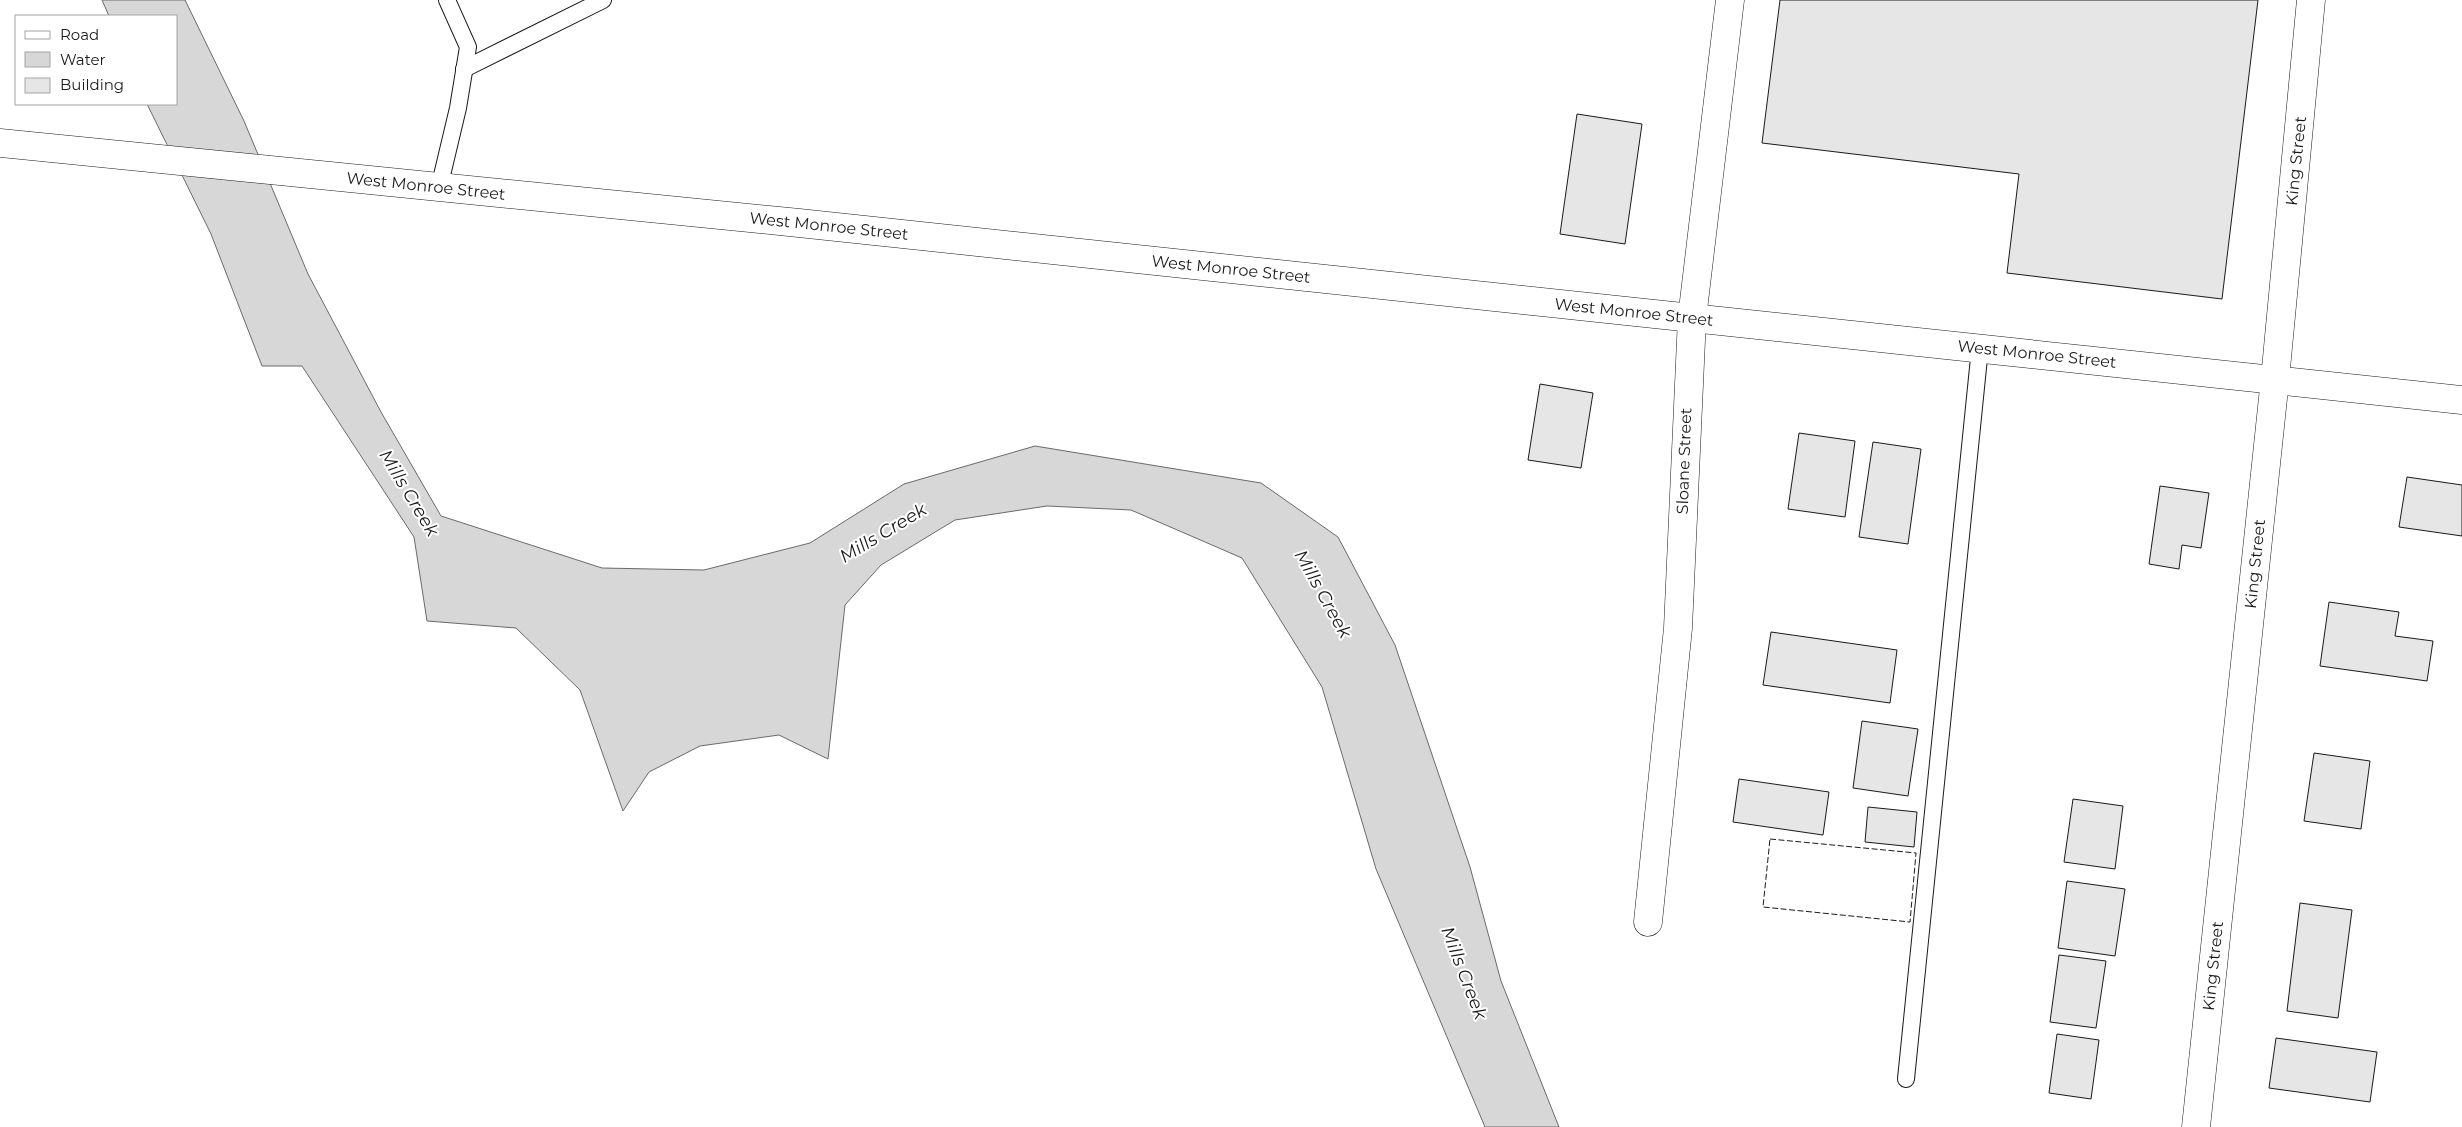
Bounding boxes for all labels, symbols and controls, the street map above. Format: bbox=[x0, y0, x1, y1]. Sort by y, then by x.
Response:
legend bbox=[15, 15, 178, 105]
text: Road bbox=[60, 25, 99, 44]
text: Water bbox=[60, 50, 106, 69]
text: Building bbox=[60, 75, 124, 94]
street label: King Street bbox=[2282, 115, 2310, 207]
street label: West Monroe Street bbox=[346, 168, 507, 204]
street label: West Monroe Street bbox=[749, 208, 910, 244]
street label: West Monroe Street bbox=[1151, 251, 1312, 287]
street label: West Monroe Street bbox=[1554, 294, 1715, 330]
street label: West Monroe Street bbox=[1957, 336, 2118, 372]
street label: Sloane Street bbox=[1673, 407, 1695, 515]
water label: Mills Creek bbox=[374, 446, 444, 542]
water label: Mills Creek bbox=[836, 498, 932, 568]
street label: King Street bbox=[2241, 518, 2269, 610]
water label: Mills Creek bbox=[1290, 546, 1357, 643]
street label: King Street bbox=[2199, 920, 2227, 1012]
water label: Mills Creek bbox=[1436, 924, 1492, 1024]

